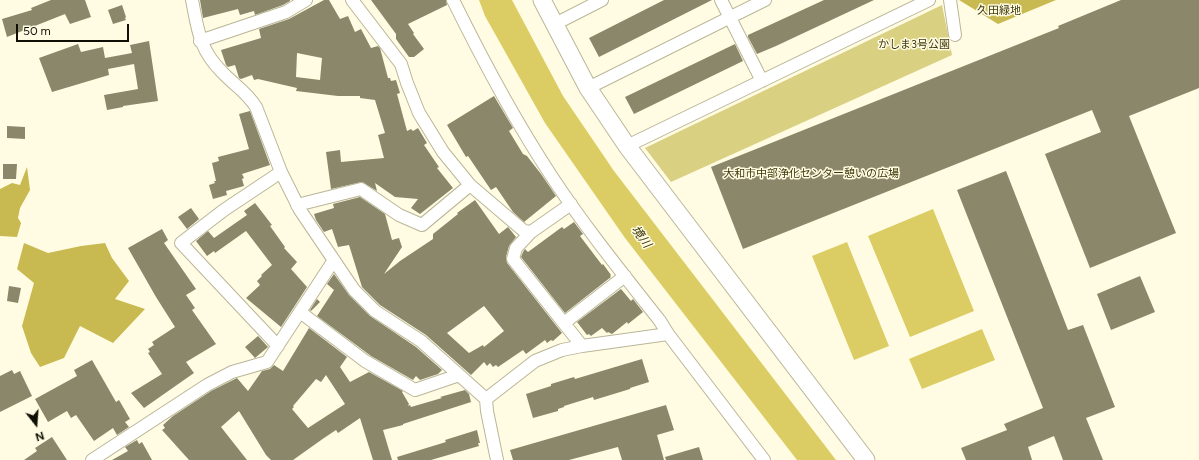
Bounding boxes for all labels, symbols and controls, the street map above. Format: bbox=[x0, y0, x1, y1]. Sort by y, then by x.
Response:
park label: 久田緑地 bbox=[977, 4, 1021, 18]
scale bar bbox=[18, 16, 131, 42]
text: 50 m bbox=[23, 24, 51, 38]
park label: かしま3号公園 bbox=[878, 38, 950, 52]
park label: 大和市中部浄化センター憩いの広場 bbox=[723, 167, 899, 181]
water label: 境川 bbox=[628, 223, 654, 251]
north arrow bbox=[16, 404, 56, 444]
text: N bbox=[34, 428, 46, 443]

